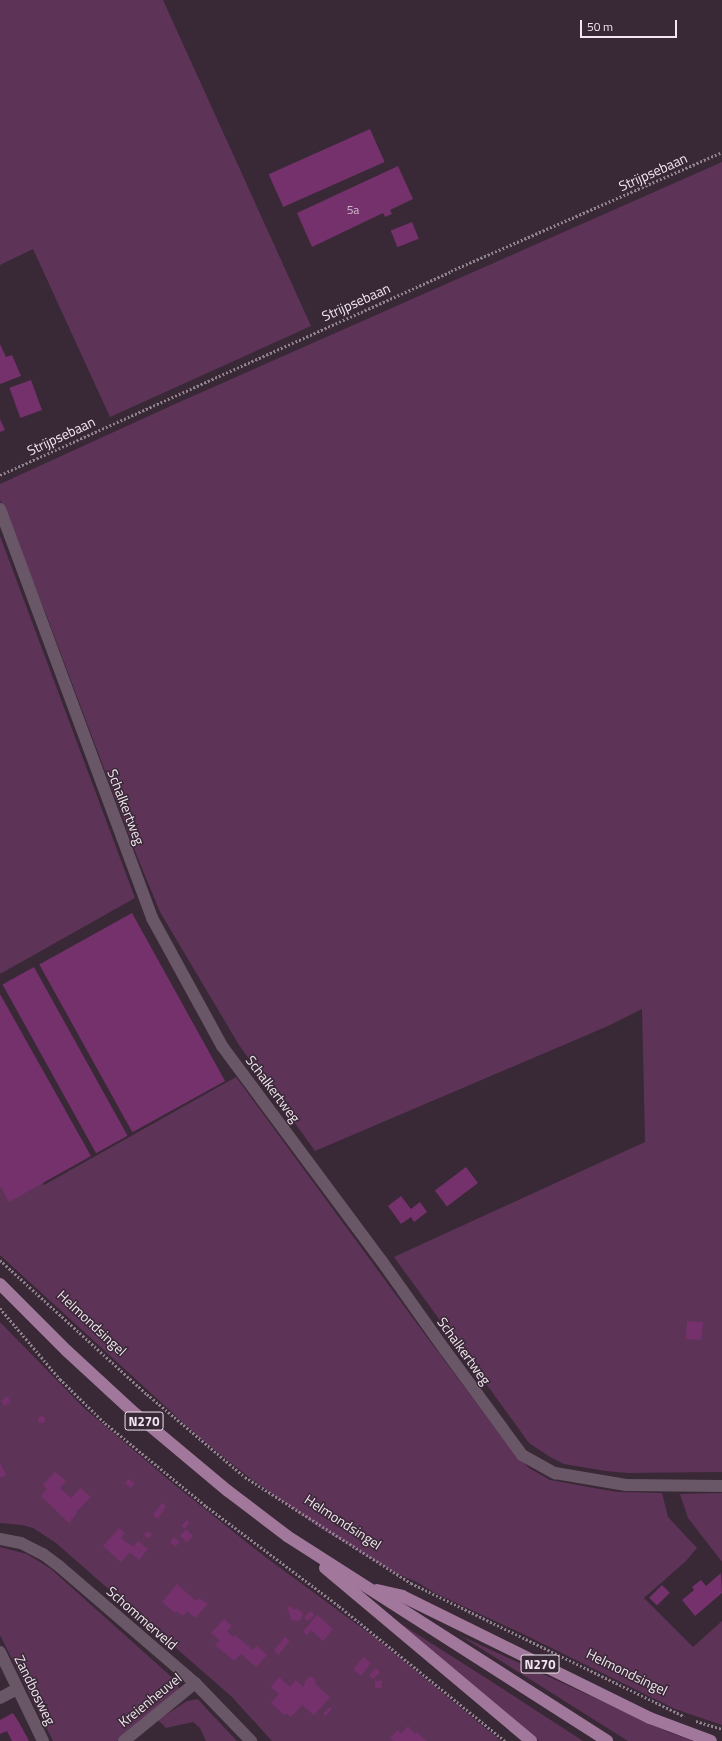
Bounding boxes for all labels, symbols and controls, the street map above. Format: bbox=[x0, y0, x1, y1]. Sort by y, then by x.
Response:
scale bar bbox=[582, 12, 679, 38]
text: 50 m bbox=[587, 17, 613, 36]
street label: Strijpsebaan bbox=[616, 149, 690, 195]
house number: 5a bbox=[347, 203, 359, 217]
street label: Strijpsebaan bbox=[319, 279, 393, 325]
street label: Strijpsebaan bbox=[24, 413, 98, 459]
street label: Schalkertweg bbox=[104, 767, 148, 847]
street label: Schalkertweg bbox=[242, 1052, 304, 1126]
street label: Helmondsingel bbox=[54, 1287, 130, 1359]
street label: Schalkertweg bbox=[434, 1314, 494, 1388]
road number: N270 bbox=[124, 1410, 164, 1432]
street label: Helmondsingel bbox=[301, 1491, 385, 1553]
street label: Schommerveld bbox=[103, 1583, 181, 1653]
street label: Helmondsingel bbox=[584, 1645, 670, 1699]
street label: Zandbosweg bbox=[11, 1652, 59, 1728]
road number: N270 bbox=[520, 1653, 560, 1675]
street label: Kreienheuvel bbox=[115, 1669, 185, 1731]

